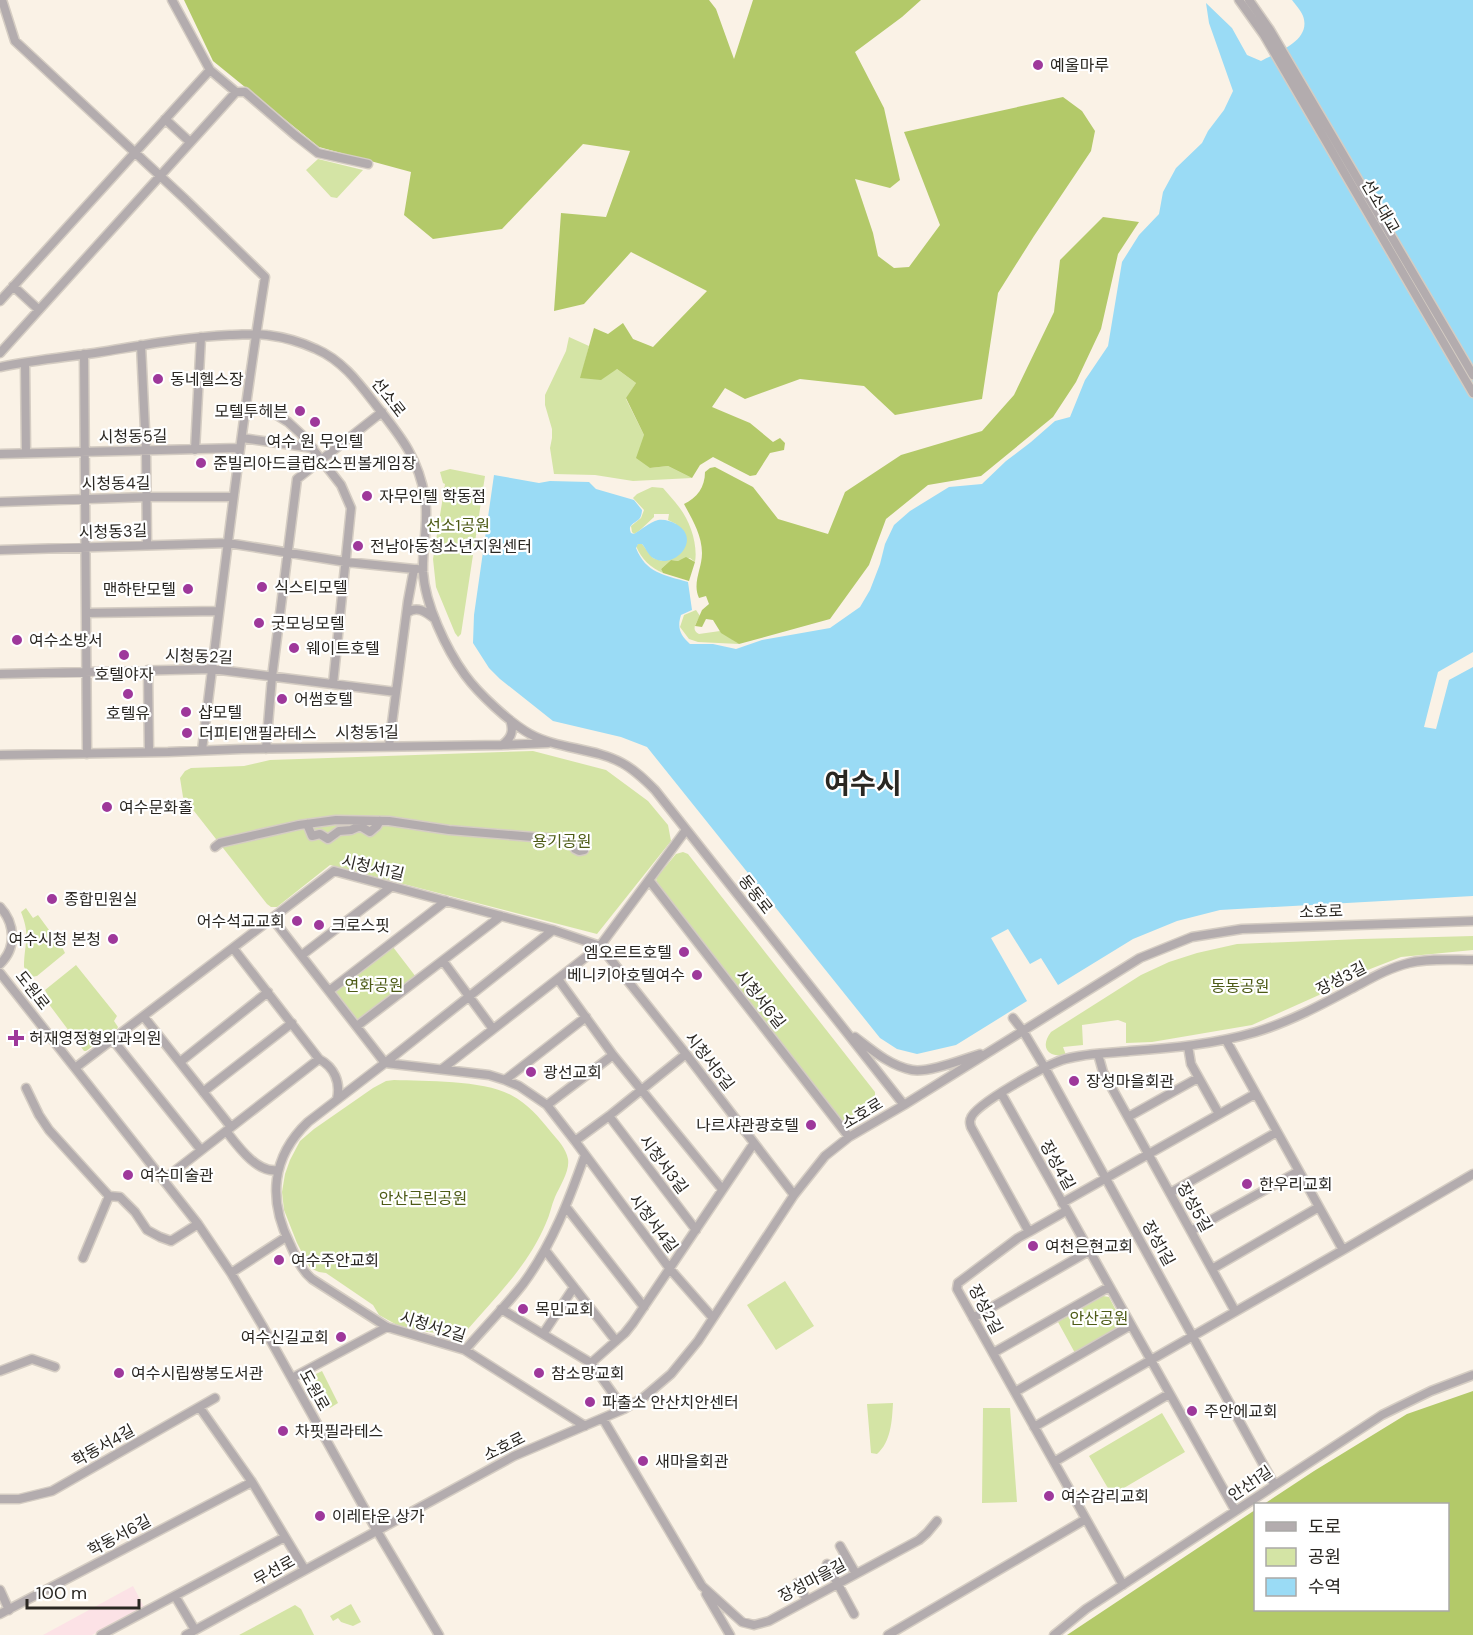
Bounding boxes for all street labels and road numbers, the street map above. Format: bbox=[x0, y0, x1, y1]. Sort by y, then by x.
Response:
street label: 선소대교 bbox=[1357, 175, 1404, 237]
street label: 선소로 bbox=[367, 373, 411, 421]
street label: 시청동5길 bbox=[99, 425, 168, 448]
street label: 시청동4길 bbox=[82, 472, 150, 495]
street label: 시청동3길 bbox=[78, 520, 148, 543]
street label: 시청동2길 bbox=[165, 645, 233, 668]
street label: 시청동1길 bbox=[335, 721, 399, 744]
street label: 시청서1길 bbox=[339, 850, 406, 885]
street label: 동동로 bbox=[734, 870, 778, 918]
street label: 소호로 bbox=[1299, 900, 1344, 923]
street label: 장성3길 bbox=[1313, 957, 1370, 1000]
street label: 도원로 bbox=[11, 966, 55, 1014]
street label: 시청서6길 bbox=[731, 966, 790, 1033]
street label: 시청서5길 bbox=[680, 1028, 739, 1095]
street label: 소호로 bbox=[838, 1093, 887, 1134]
street label: 시청서3길 bbox=[635, 1131, 693, 1198]
street label: 장성4길 bbox=[1035, 1137, 1080, 1194]
street label: 장성5길 bbox=[1172, 1179, 1217, 1236]
street label: 시청서4길 bbox=[625, 1190, 683, 1257]
street label: 장성1길 bbox=[1137, 1217, 1180, 1270]
street label: 장성2길 bbox=[964, 1281, 1007, 1338]
street label: 시청서2길 bbox=[397, 1306, 468, 1346]
street label: 도원로 bbox=[295, 1366, 335, 1415]
street label: 학동서4길 bbox=[68, 1420, 138, 1471]
street label: 소호로 bbox=[480, 1427, 529, 1466]
street label: 안산1길 bbox=[1224, 1461, 1277, 1506]
street label: 학동서6길 bbox=[84, 1510, 155, 1561]
street label: 무선로 bbox=[250, 1550, 299, 1590]
street label: 장성마을길 bbox=[775, 1554, 850, 1607]

